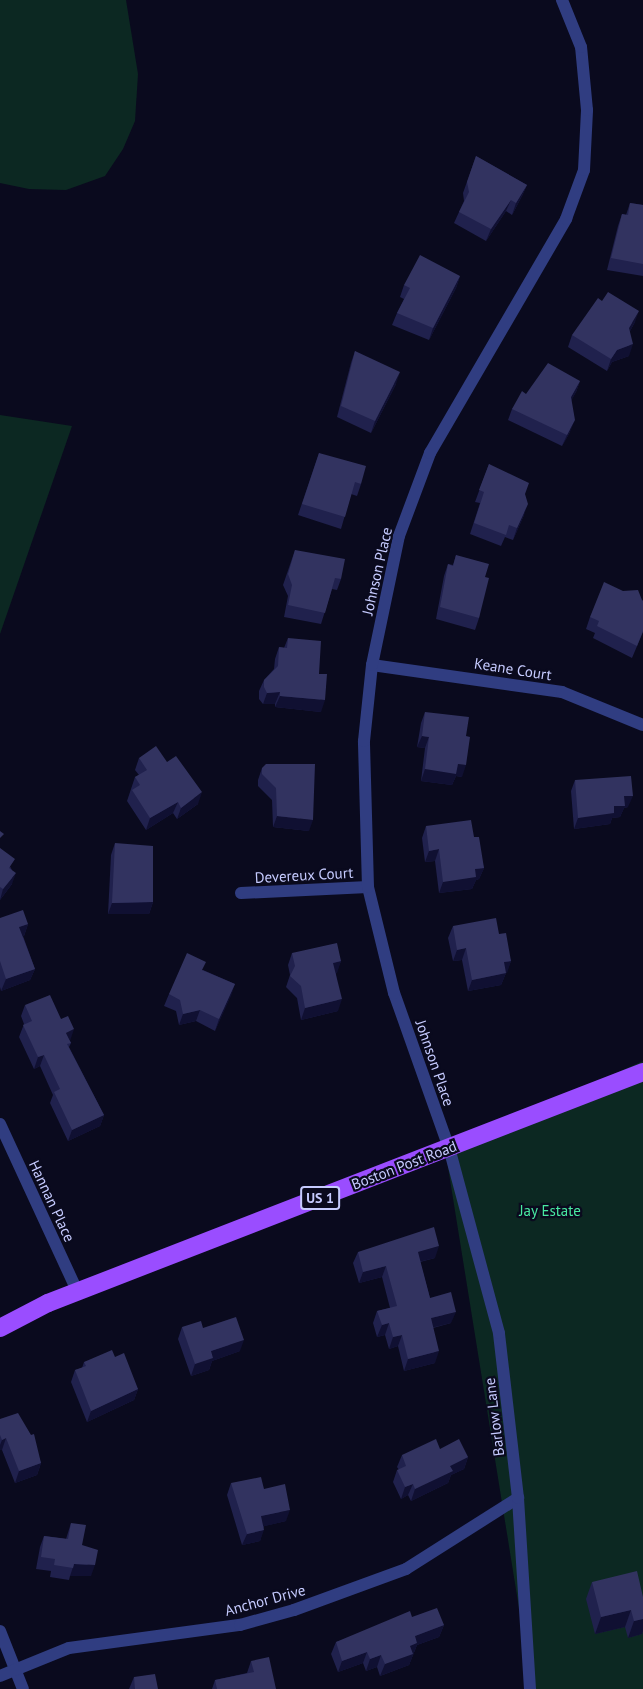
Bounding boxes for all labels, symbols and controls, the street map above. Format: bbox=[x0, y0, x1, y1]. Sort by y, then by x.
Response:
street label: Johnson Place bbox=[358, 525, 396, 617]
street label: Keane Court bbox=[473, 654, 553, 684]
street label: Devereux Court bbox=[254, 863, 354, 887]
street label: Johnson Place bbox=[412, 1018, 458, 1108]
street label: Boston Post Road bbox=[349, 1137, 459, 1193]
street label: Hannan Place bbox=[25, 1157, 79, 1245]
road number: US 1 bbox=[299, 1187, 341, 1209]
park label: Jay Estate bbox=[519, 1202, 581, 1220]
street label: Barlow Lane bbox=[480, 1377, 508, 1457]
street label: Anchor Drive bbox=[223, 1581, 307, 1619]

